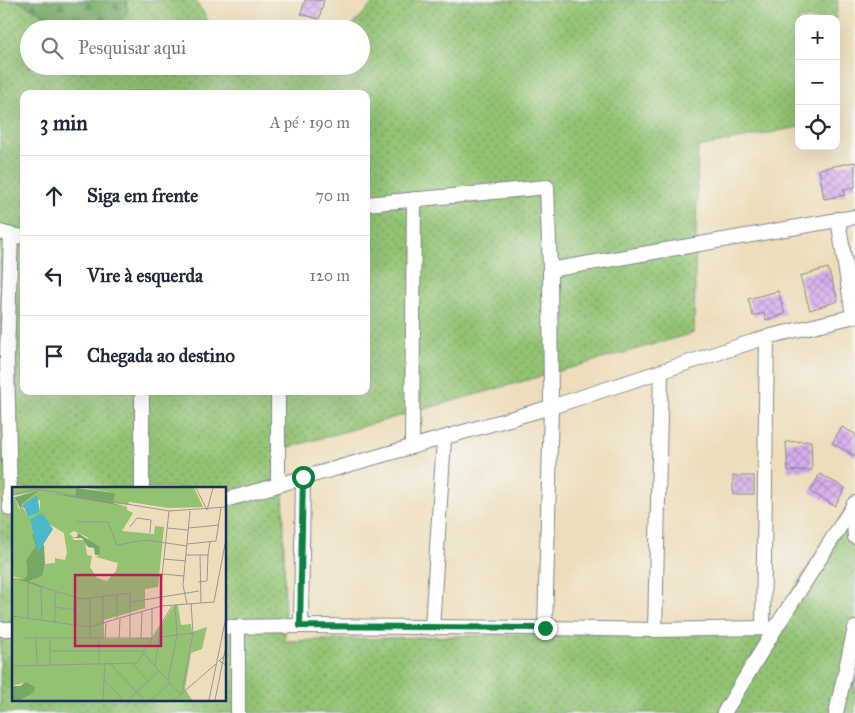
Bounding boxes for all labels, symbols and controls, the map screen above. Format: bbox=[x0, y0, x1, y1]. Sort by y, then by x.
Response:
map controls bbox=[795, 15, 840, 150]
button: + bbox=[795, 15, 840, 60]
search box bbox=[20, 20, 370, 75]
icon: search bbox=[38, 34, 66, 62]
text: Pesquisar aqui bbox=[78, 36, 186, 59]
button: − bbox=[795, 60, 840, 105]
button: locate bbox=[795, 105, 840, 150]
text: 3 min bbox=[40, 110, 88, 136]
text: A pé · 190 m bbox=[270, 113, 350, 132]
icon: ahead bbox=[40, 182, 68, 210]
text: Siga em frente bbox=[87, 184, 198, 207]
text: 70 m bbox=[315, 186, 350, 205]
icon: left bbox=[40, 262, 68, 290]
text: Vire à esquerda bbox=[87, 264, 203, 287]
text: 120 m bbox=[310, 266, 350, 285]
icon: arrive bbox=[40, 342, 68, 370]
text: Chegada ao destino bbox=[87, 344, 235, 367]
route start bbox=[292, 466, 315, 489]
inset map bbox=[12, 487, 226, 700]
route end bbox=[534, 617, 557, 640]

